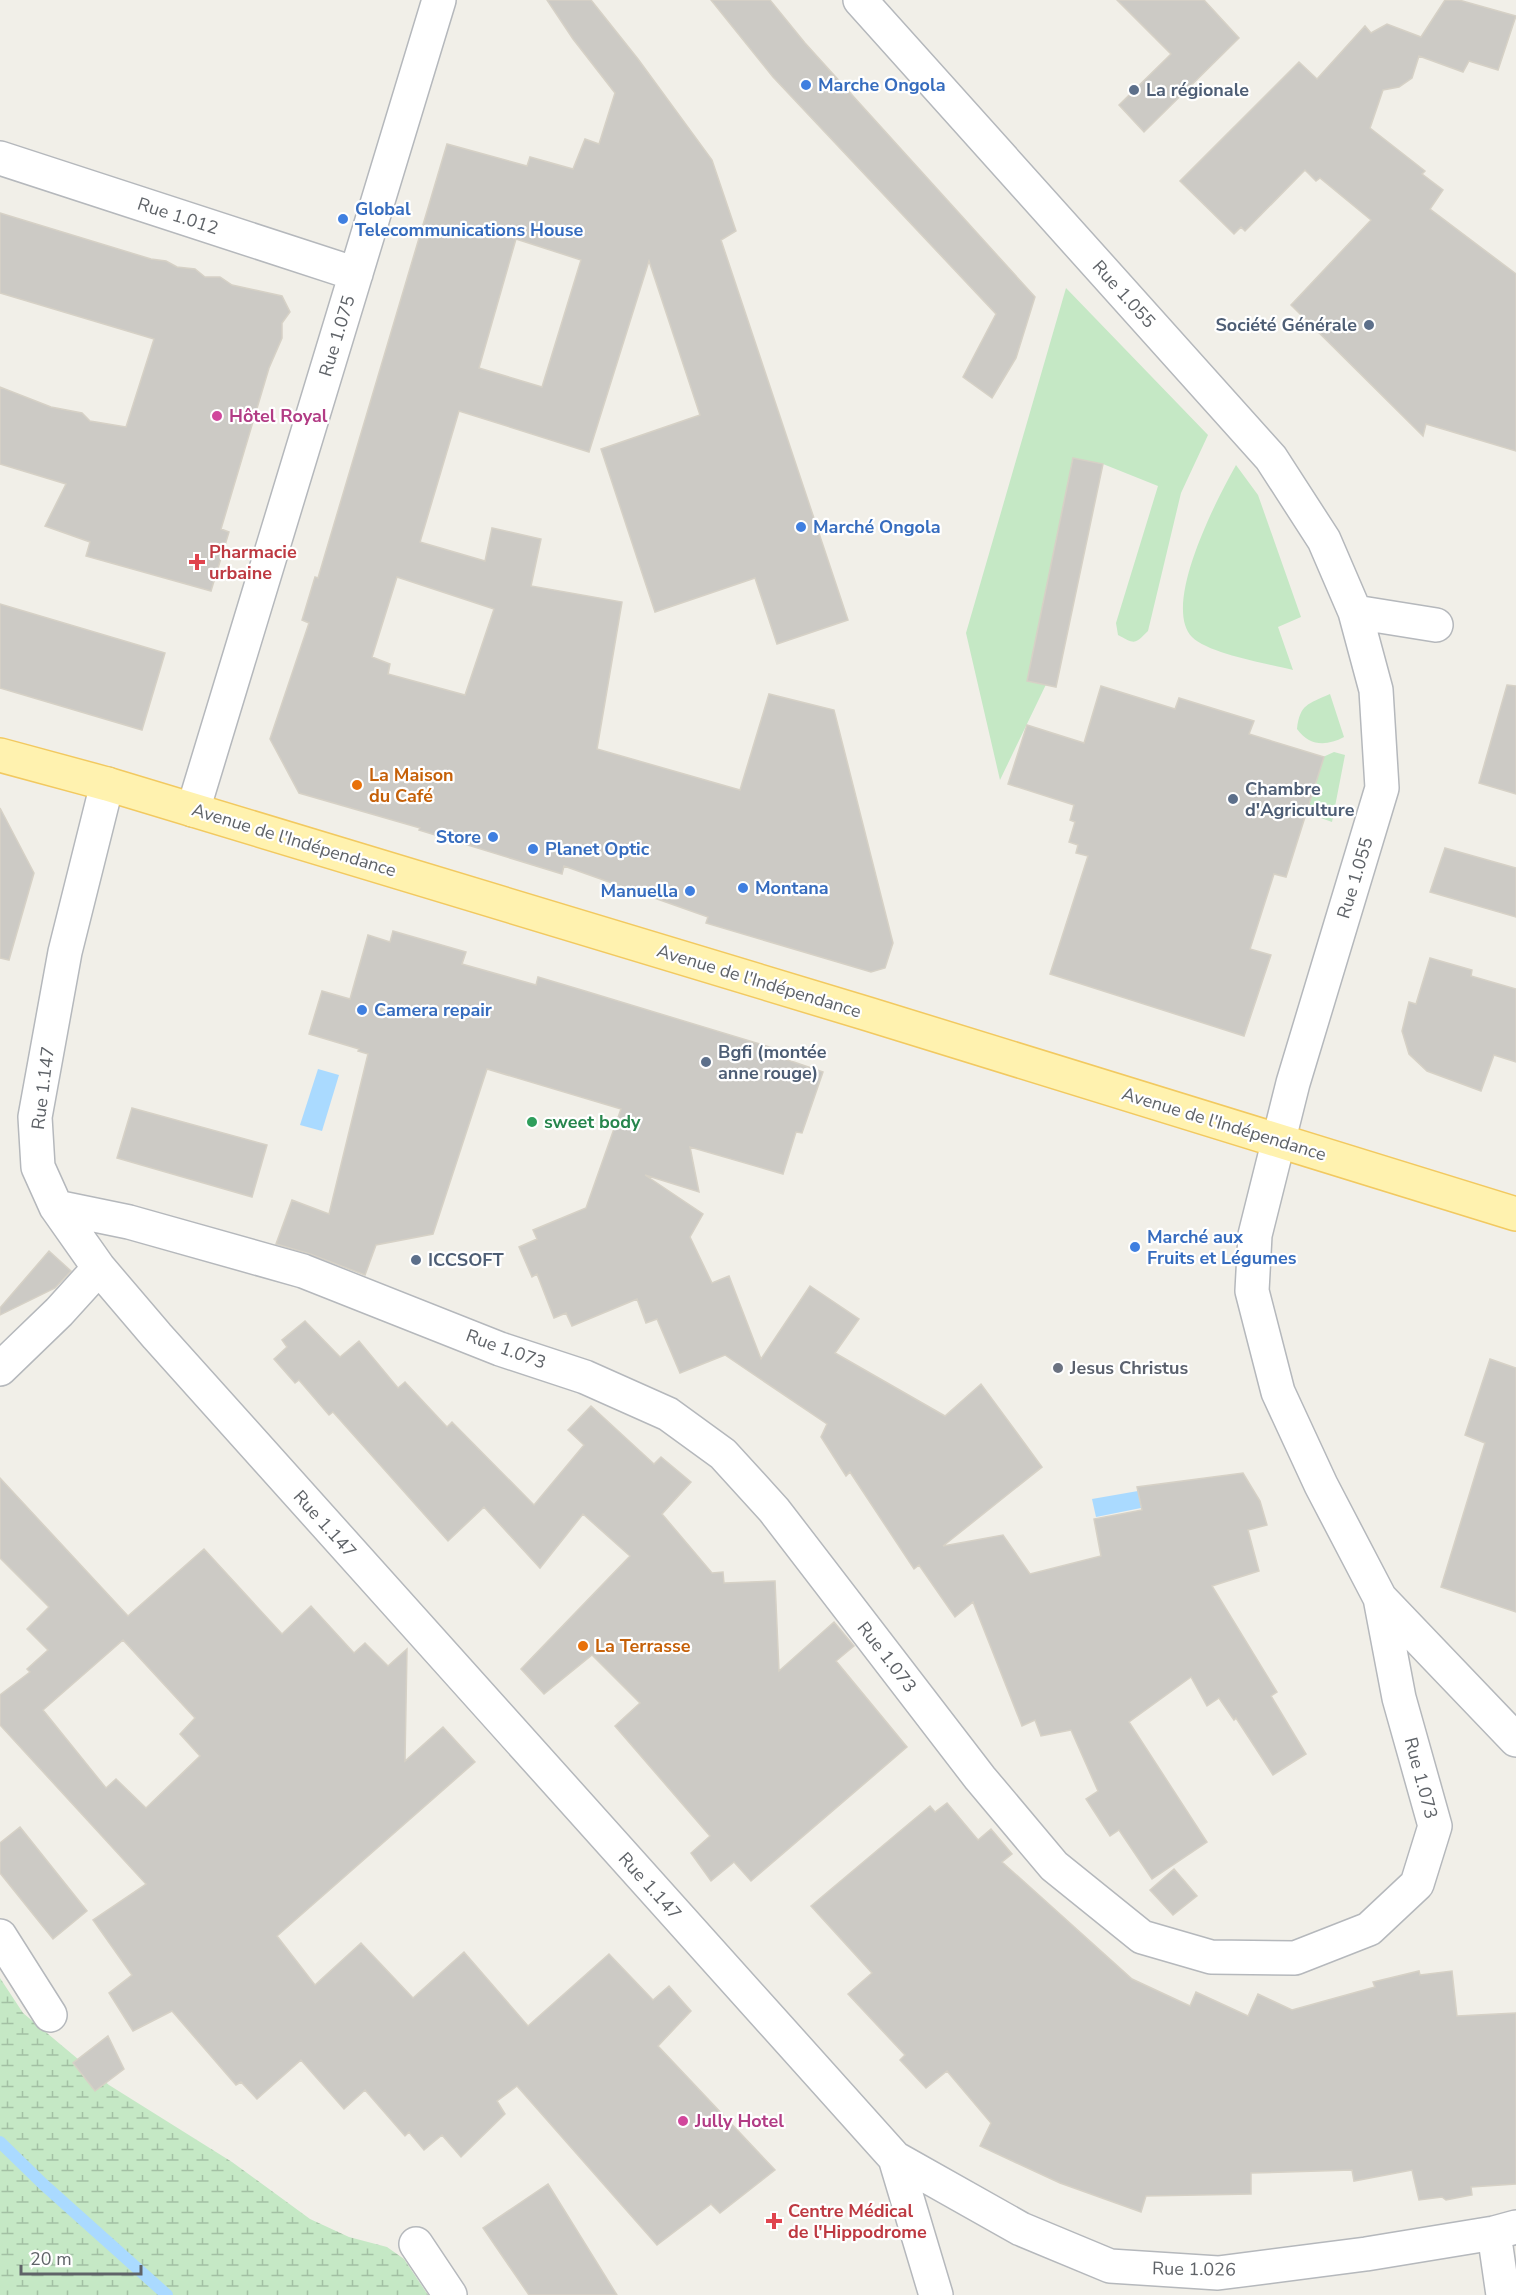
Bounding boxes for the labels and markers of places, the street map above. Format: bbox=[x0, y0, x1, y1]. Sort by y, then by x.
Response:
place label: Marche Ongola bbox=[818, 73, 946, 97]
marker: Marche Ongola bbox=[799, 78, 813, 92]
place label: La régionale bbox=[1146, 78, 1249, 102]
marker: La régionale bbox=[1127, 83, 1141, 97]
place label: Global Telecommunications House bbox=[355, 197, 584, 242]
marker: Global Telecommunications House bbox=[336, 212, 350, 226]
place label: Société Générale bbox=[1216, 313, 1357, 337]
marker: Société Générale bbox=[1362, 318, 1376, 332]
place label: Hôtel Royal bbox=[229, 404, 328, 428]
marker: Hôtel Royal bbox=[210, 409, 224, 423]
place label: Marché Ongola bbox=[813, 515, 941, 539]
marker: Marché Ongola bbox=[794, 520, 808, 534]
place label: Pharmacie urbaine bbox=[209, 540, 297, 585]
marker: Pharmacie urbaine bbox=[190, 555, 204, 569]
place label: La Maison du Café bbox=[369, 763, 454, 808]
place label: Chambre d'Agriculture bbox=[1245, 777, 1355, 822]
marker: La Maison du Café bbox=[350, 778, 364, 792]
marker: Chambre d'Agriculture bbox=[1226, 792, 1240, 806]
place label: Store bbox=[436, 825, 481, 849]
marker: Store bbox=[486, 830, 500, 844]
place label: Planet Optic bbox=[545, 837, 650, 861]
marker: Planet Optic bbox=[526, 842, 540, 856]
place label: Montana bbox=[755, 876, 829, 900]
place label: Manuella bbox=[600, 879, 678, 903]
marker: Montana bbox=[736, 881, 750, 895]
marker: Manuella bbox=[683, 884, 697, 898]
place label: Camera repair bbox=[374, 998, 492, 1022]
marker: Camera repair bbox=[355, 1003, 369, 1017]
place label: Bgfi (montée anne rouge) bbox=[718, 1040, 827, 1085]
marker: Bgfi (montée anne rouge) bbox=[699, 1055, 713, 1069]
place label: sweet body bbox=[544, 1110, 641, 1134]
marker: sweet body bbox=[525, 1115, 539, 1129]
place label: Marché aux Fruits et Légumes bbox=[1147, 1225, 1297, 1270]
marker: Marché aux Fruits et Légumes bbox=[1128, 1240, 1142, 1254]
place label: ICCSOFT bbox=[428, 1248, 505, 1272]
marker: ICCSOFT bbox=[409, 1253, 423, 1267]
place label: Jesus Christus bbox=[1069, 1356, 1188, 1380]
marker: Jesus Christus bbox=[1051, 1361, 1065, 1375]
place label: La Terrasse bbox=[595, 1634, 691, 1658]
marker: La Terrasse bbox=[576, 1639, 590, 1653]
place label: Jully Hotel bbox=[694, 2109, 784, 2133]
marker: Jully Hotel bbox=[676, 2114, 690, 2128]
place label: Centre Médical de l'Hippodrome bbox=[788, 2199, 927, 2244]
marker: Centre Médical de l'Hippodrome bbox=[765, 2212, 783, 2230]

